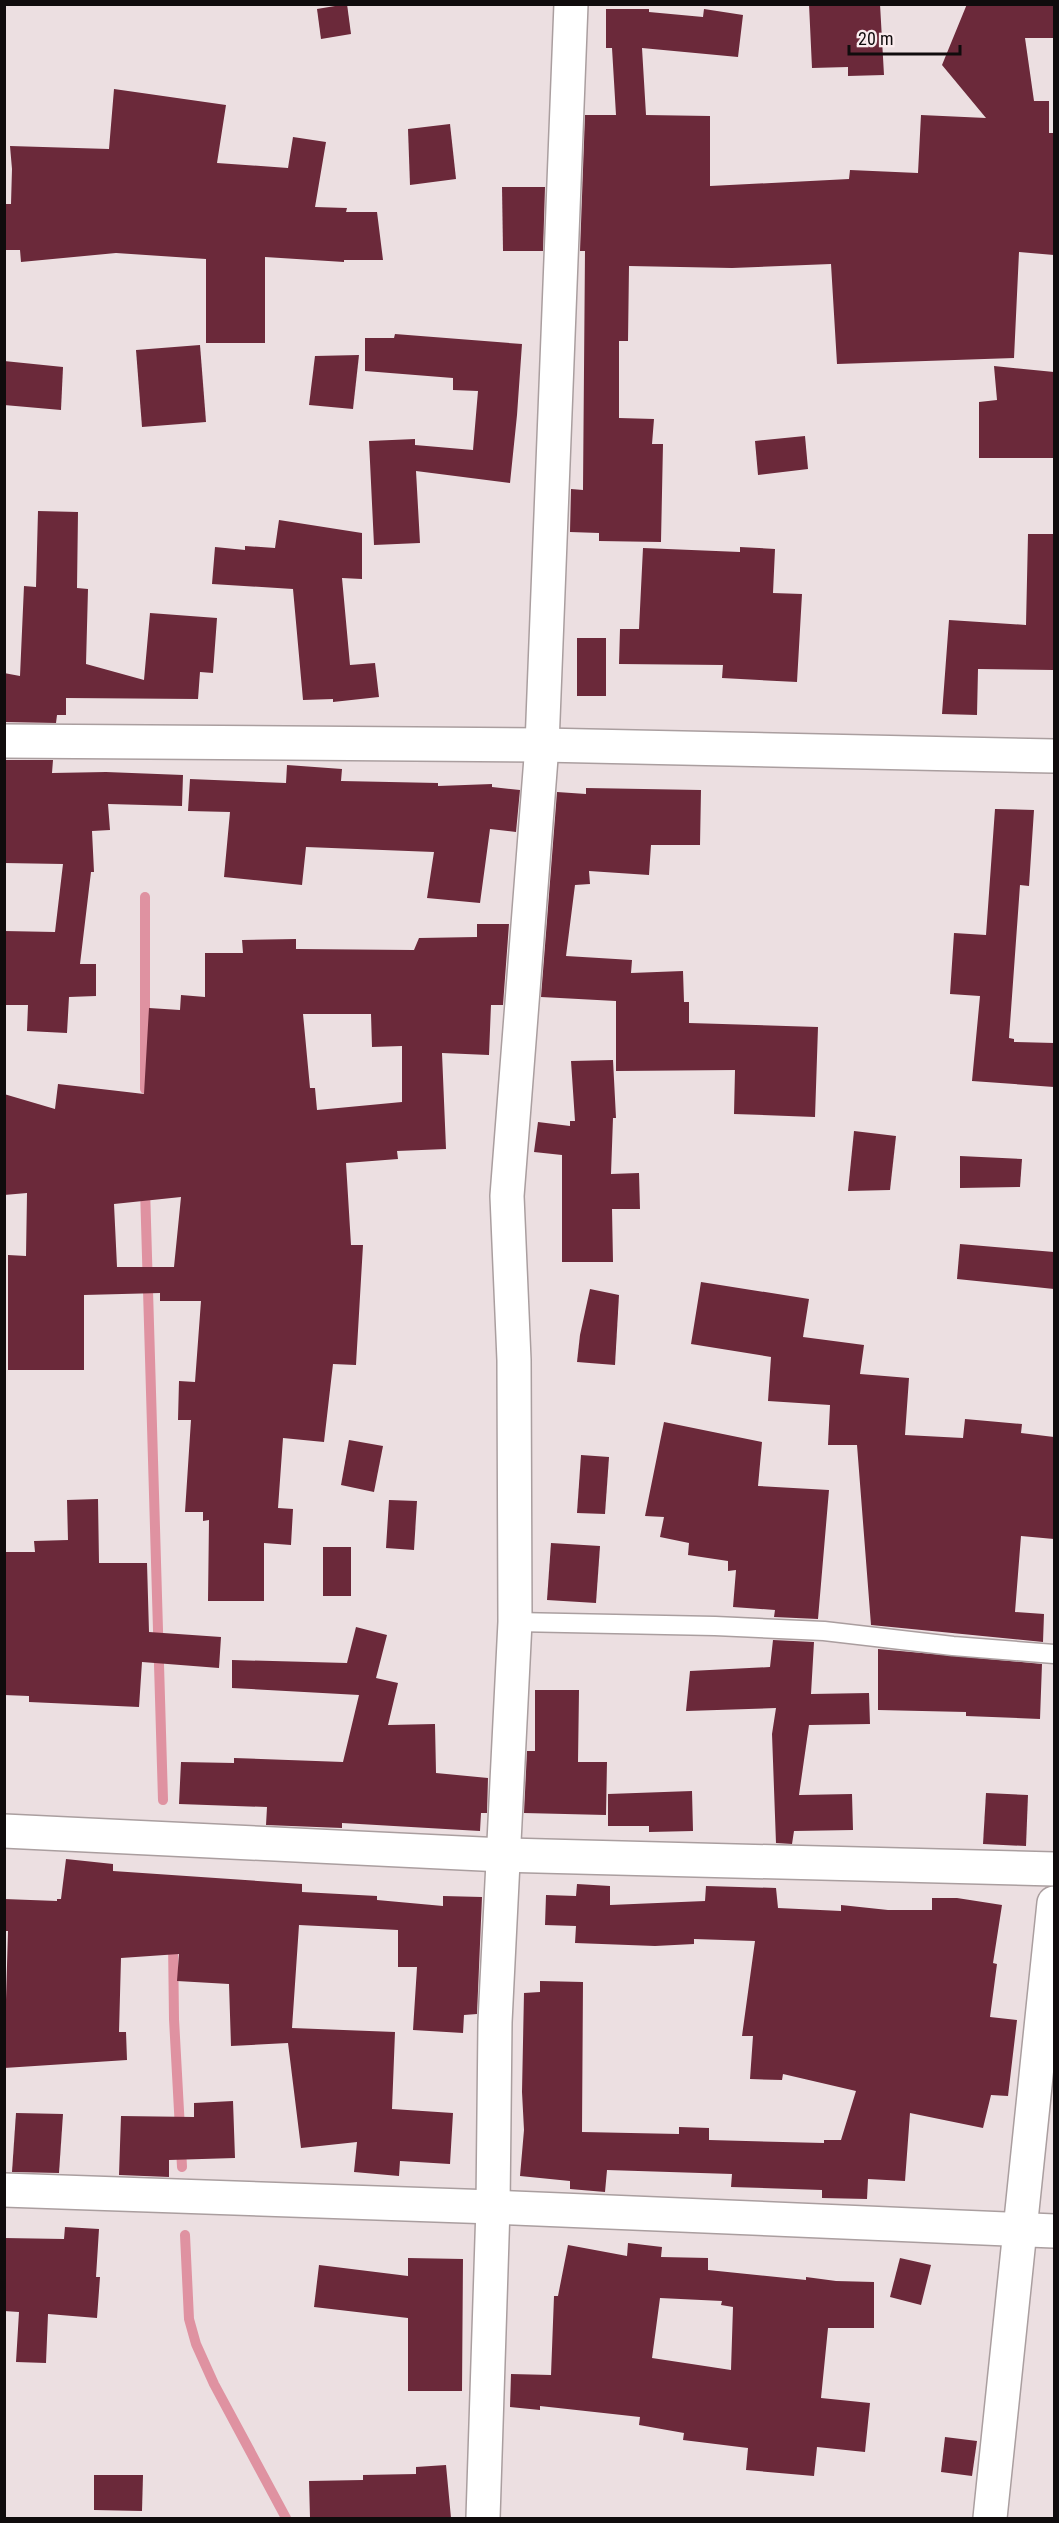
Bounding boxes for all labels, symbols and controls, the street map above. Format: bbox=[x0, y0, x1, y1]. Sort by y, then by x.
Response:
scale bar bbox=[849, 18, 960, 56]
text: 20 m bbox=[858, 28, 893, 49]

